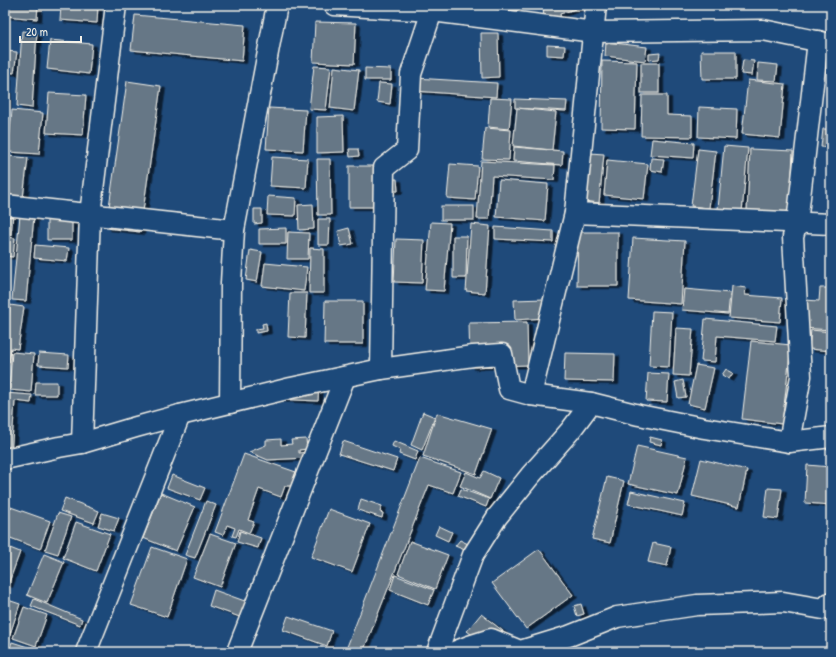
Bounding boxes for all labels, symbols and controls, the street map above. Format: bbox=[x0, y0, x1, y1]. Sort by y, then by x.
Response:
scale bar bbox=[20, 18, 81, 44]
text: 20 m bbox=[26, 23, 48, 40]

